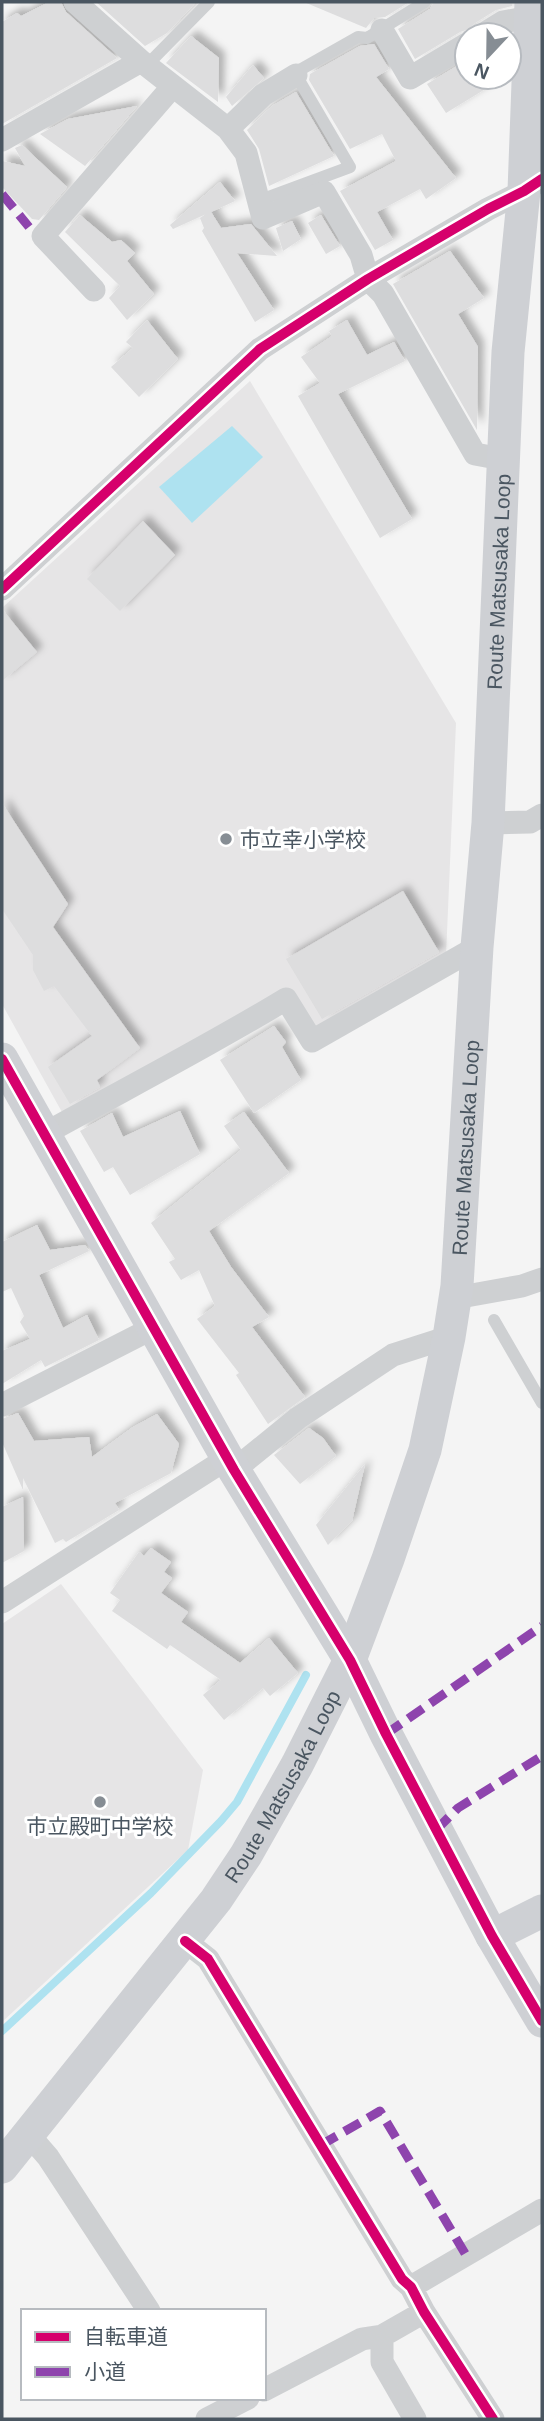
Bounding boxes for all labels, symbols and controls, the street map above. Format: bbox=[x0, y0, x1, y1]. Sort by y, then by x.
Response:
north arrow bbox=[453, 21, 523, 91]
text: N bbox=[472, 59, 492, 84]
street label: Route Matsusaka Loop bbox=[482, 473, 514, 690]
place label: 市立幸小学校 bbox=[240, 828, 366, 851]
marker: 市立幸小学校 bbox=[218, 831, 234, 847]
street label: Route Matsusaka Loop bbox=[447, 1039, 483, 1256]
street label: Route Matsusaka Loop bbox=[220, 1686, 344, 1887]
marker: 市立殿町中学校 bbox=[92, 1794, 108, 1810]
place label: 市立殿町中学校 bbox=[27, 1815, 174, 1838]
legend bbox=[21, 2309, 266, 2400]
text: 自転車道 bbox=[84, 2325, 168, 2348]
text: 小道 bbox=[84, 2360, 126, 2383]

